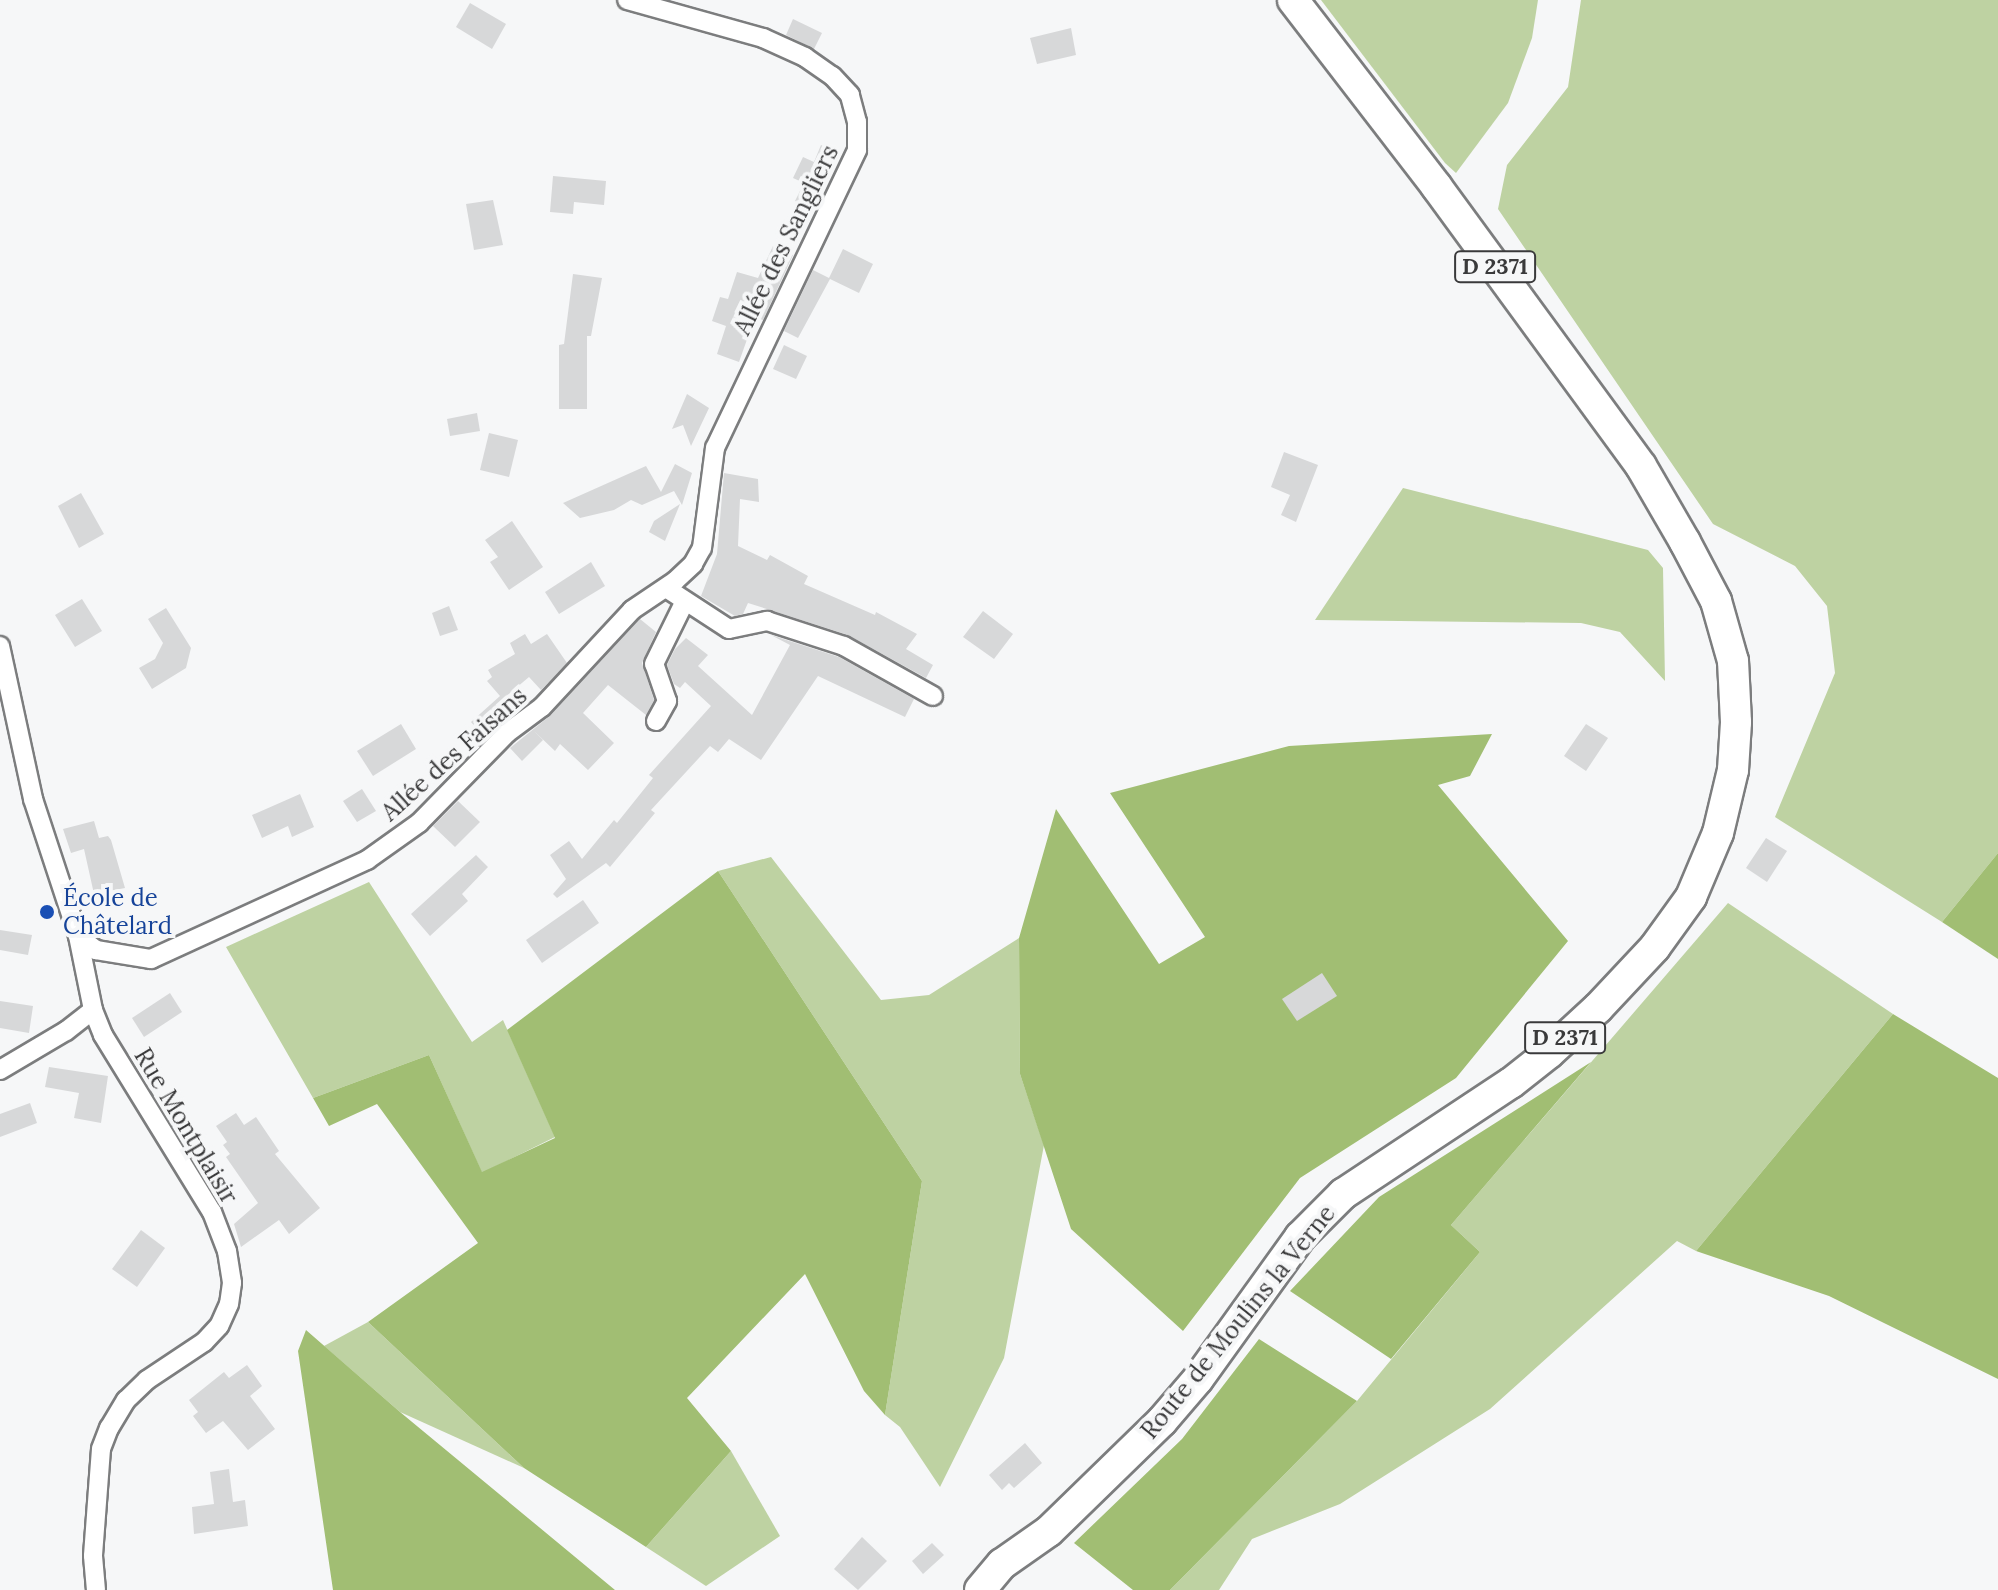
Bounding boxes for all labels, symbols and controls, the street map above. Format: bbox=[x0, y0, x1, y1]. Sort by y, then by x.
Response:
street label: Allée des Sangliers bbox=[728, 141, 844, 339]
road number: D 2371 bbox=[1453, 249, 1537, 285]
street label: Allée des Faisans bbox=[375, 681, 533, 827]
place label: École de Châtelard bbox=[63, 884, 172, 940]
marker: École de Châtelard bbox=[38, 903, 56, 921]
road number: D 2371 bbox=[1523, 1020, 1607, 1056]
street label: Rue Montplaisir bbox=[128, 1043, 244, 1209]
street label: Route de Moulins la Verne bbox=[1135, 1199, 1341, 1445]

